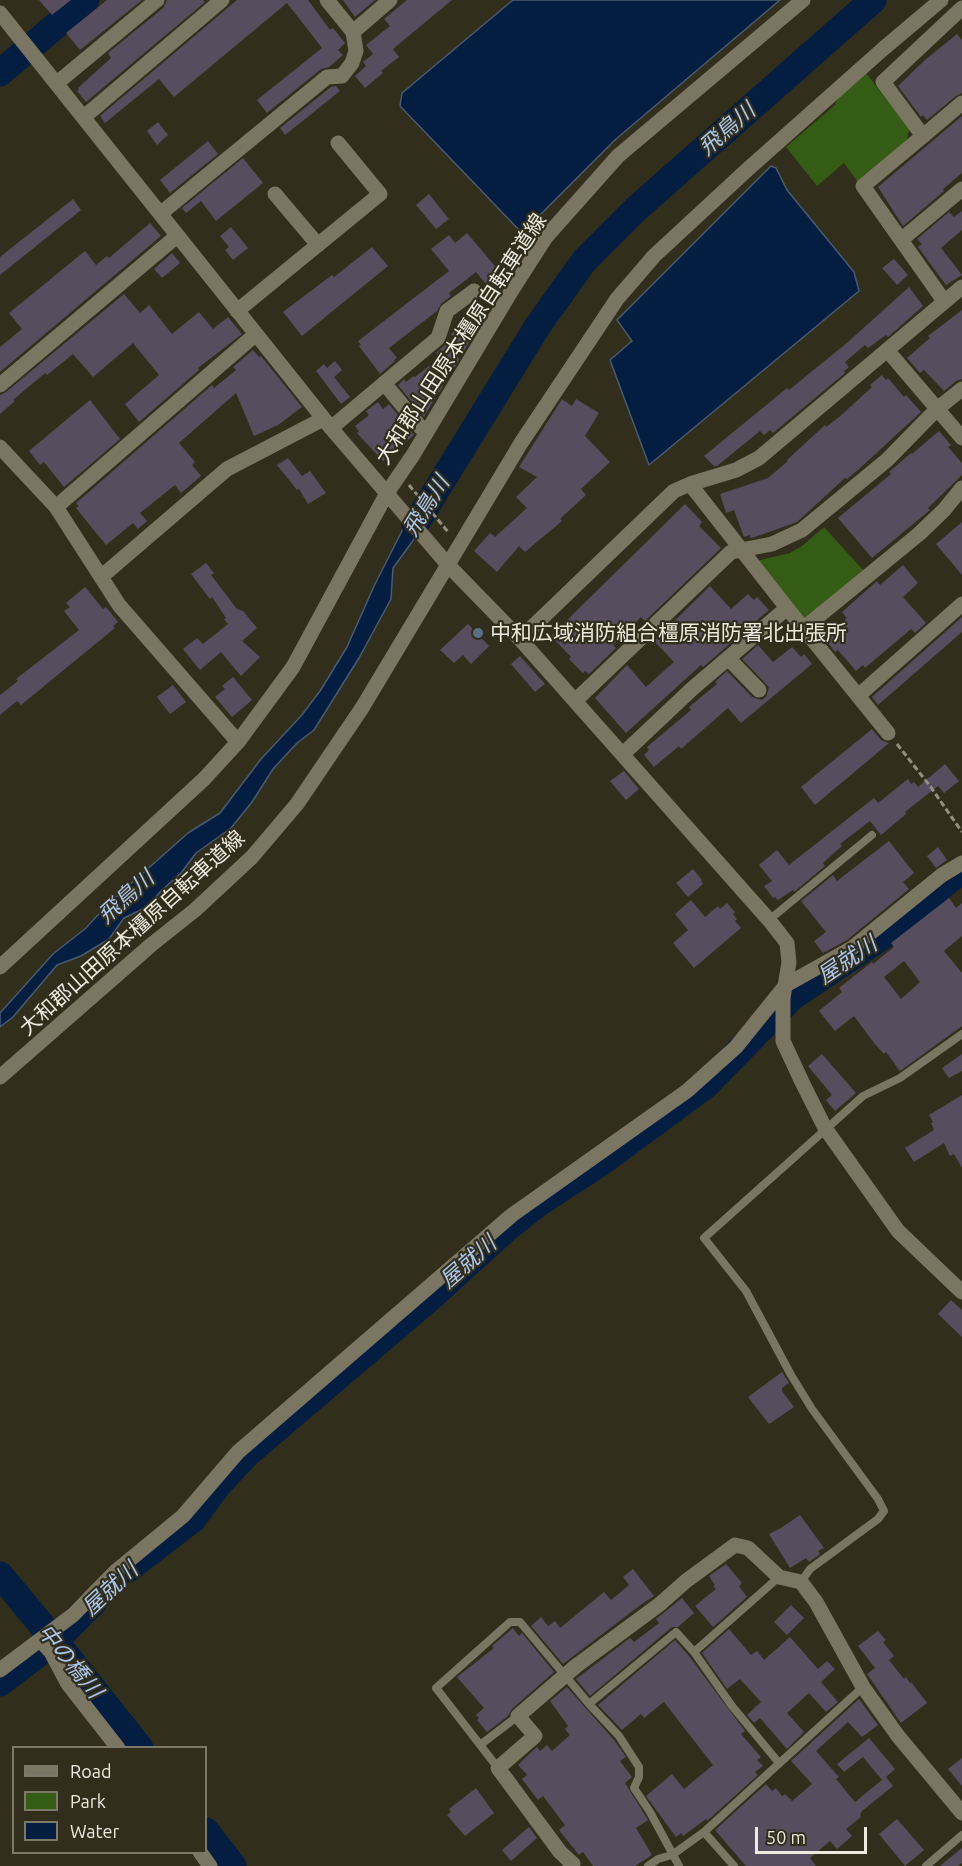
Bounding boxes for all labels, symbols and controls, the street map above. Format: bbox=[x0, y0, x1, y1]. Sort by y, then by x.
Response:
water label: 飛鳥川 bbox=[693, 97, 761, 161]
street label: 大和郡山田原本橿原自転車道線 bbox=[370, 209, 552, 469]
water label: 飛鳥川 bbox=[397, 471, 455, 541]
place label: 中和広域消防組合橿原消防署北出張所 bbox=[490, 620, 847, 646]
marker: 中和広域消防組合橿原消防署北出張所 bbox=[471, 626, 485, 640]
street label: 大和郡山田原本橿原自転車道線 bbox=[14, 825, 250, 1041]
water label: 飛鳥川 bbox=[93, 865, 159, 929]
water label: 屋就川 bbox=[812, 931, 882, 989]
water label: 屋就川 bbox=[434, 1230, 502, 1294]
water label: 屋就川 bbox=[77, 1557, 143, 1621]
water label: 中の橋川 bbox=[32, 1618, 108, 1704]
legend bbox=[12, 1746, 207, 1854]
text: Road bbox=[70, 1761, 112, 1781]
text: Park bbox=[70, 1791, 106, 1811]
scale bar bbox=[758, 1815, 870, 1853]
text: Water bbox=[70, 1821, 119, 1841]
text: 50 m bbox=[766, 1827, 806, 1847]

